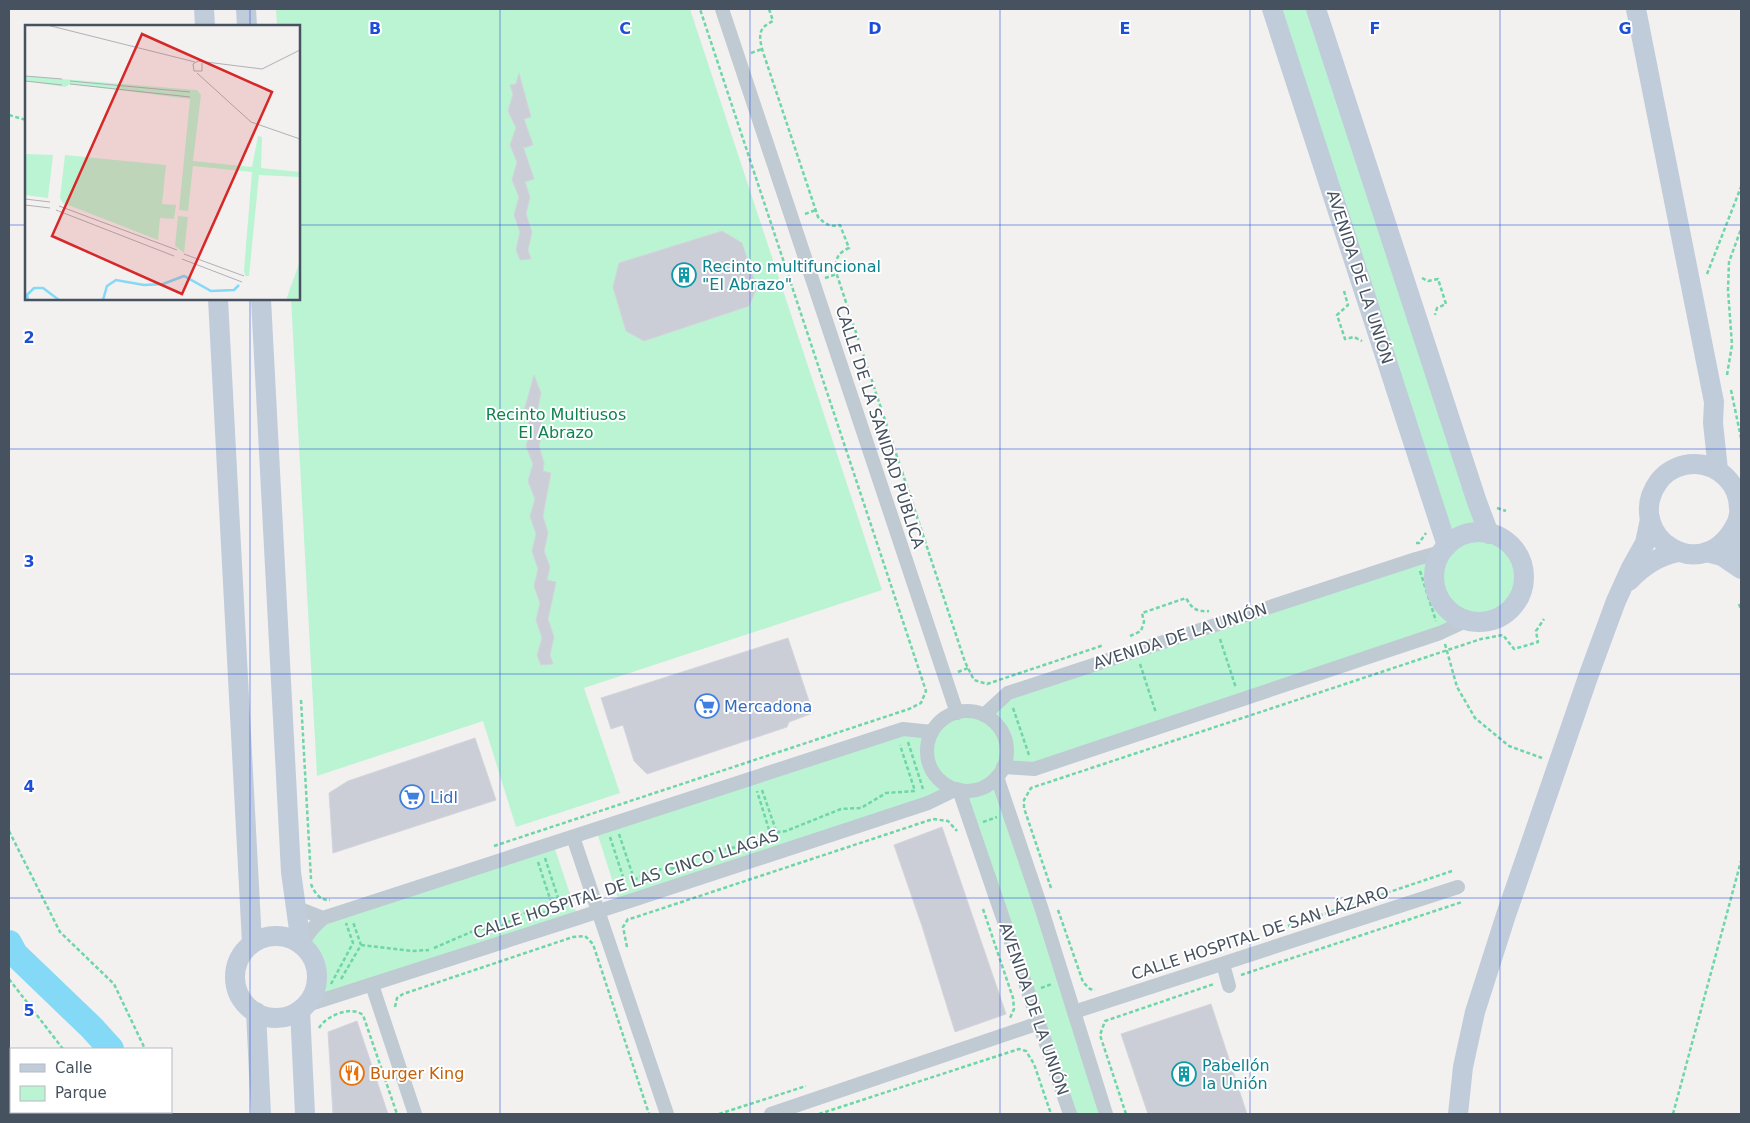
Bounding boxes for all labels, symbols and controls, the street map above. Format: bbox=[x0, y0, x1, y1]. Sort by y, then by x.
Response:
text: B bbox=[369, 19, 381, 38]
text: C bbox=[619, 19, 631, 38]
text: D bbox=[868, 19, 882, 38]
text: E bbox=[1120, 19, 1130, 38]
text: F bbox=[1370, 19, 1380, 38]
text: G bbox=[1618, 19, 1632, 38]
inset map bbox=[25, 25, 300, 300]
street label: AVENIDA DE LA UNIÓN bbox=[1323, 188, 1397, 366]
place label: Recinto multifuncional "El Abrazo" bbox=[702, 257, 881, 294]
building icon: Recinto multifuncional "El Abrazo" bbox=[671, 262, 697, 288]
street label: CALLE DE LA SANIDAD PÚBLICA bbox=[832, 303, 928, 551]
text: 2 bbox=[23, 328, 35, 347]
park label: Recinto Multiusos El Abrazo bbox=[486, 405, 626, 442]
text: 3 bbox=[23, 552, 35, 571]
street label: AVENIDA DE LA UNIÓN bbox=[1091, 599, 1269, 673]
supermarket icon: Mercadona bbox=[694, 693, 720, 719]
place label: Mercadona bbox=[724, 697, 812, 716]
text: 4 bbox=[23, 777, 35, 796]
supermarket icon: Lidl bbox=[399, 784, 425, 810]
place label: Lidl bbox=[430, 788, 458, 807]
street label: CALLE HOSPITAL DE LAS CINCO LLAGAS bbox=[471, 826, 781, 942]
street label: CALLE HOSPITAL DE SAN LÁZARO bbox=[1129, 882, 1391, 984]
street label: AVENIDA DE LA UNIÓN bbox=[995, 920, 1073, 1098]
text: 5 bbox=[23, 1001, 35, 1020]
legend bbox=[10, 1048, 172, 1113]
place label: Pabellón la Unión bbox=[1202, 1056, 1270, 1093]
text: Calle bbox=[55, 1059, 92, 1077]
restaurant icon: Burger King bbox=[339, 1060, 365, 1086]
building icon: Pabellón la Unión bbox=[1171, 1061, 1197, 1087]
place label: Burger King bbox=[370, 1064, 464, 1083]
text: Parque bbox=[55, 1084, 107, 1102]

